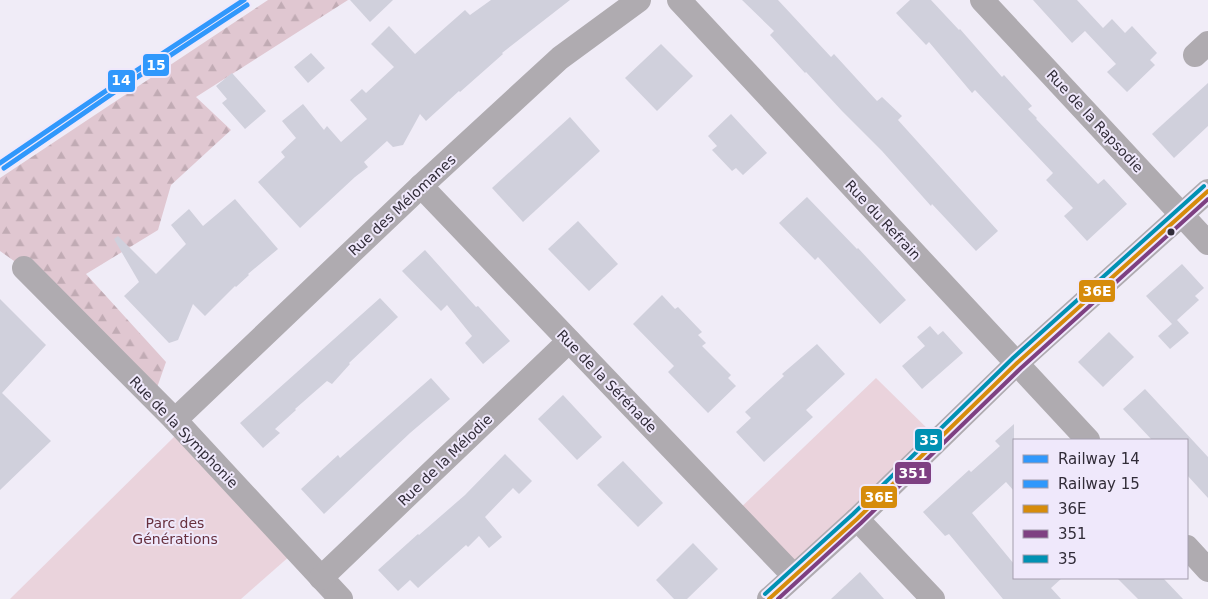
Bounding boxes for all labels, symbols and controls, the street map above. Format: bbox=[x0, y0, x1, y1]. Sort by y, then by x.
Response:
line badge: 15 bbox=[142, 53, 170, 77]
text: 15 bbox=[146, 57, 166, 73]
street label: Rue de la Rapsodie bbox=[1043, 67, 1147, 175]
line badge: 14 bbox=[107, 69, 136, 93]
text: 14 bbox=[111, 72, 131, 88]
street label: Rue des Mélomanes bbox=[345, 151, 459, 259]
street label: Rue du Refrain bbox=[842, 177, 924, 263]
unlabelled marker bbox=[1166, 227, 1176, 237]
line badge: 36E bbox=[1078, 279, 1116, 303]
text: 36E bbox=[1082, 283, 1112, 299]
street label: Rue de la Sérénade bbox=[554, 326, 660, 436]
street label: Rue de la Symphonie bbox=[127, 373, 241, 491]
street label: Rue de la Mélodie bbox=[395, 411, 495, 509]
line badge: 35 bbox=[914, 428, 943, 452]
text: 35 bbox=[919, 432, 939, 448]
legend bbox=[1013, 439, 1188, 579]
text: Railway 14 bbox=[1058, 450, 1140, 468]
line badge: 351 bbox=[894, 461, 932, 485]
text: 351 bbox=[898, 465, 928, 481]
text: Railway 15 bbox=[1058, 475, 1140, 493]
line badge: 36E bbox=[860, 485, 898, 509]
text: 36E bbox=[864, 489, 894, 505]
text: 36E bbox=[1058, 500, 1087, 518]
park label: Parc des Générations bbox=[132, 515, 218, 547]
text: 351 bbox=[1058, 525, 1087, 543]
text: 35 bbox=[1058, 550, 1077, 568]

